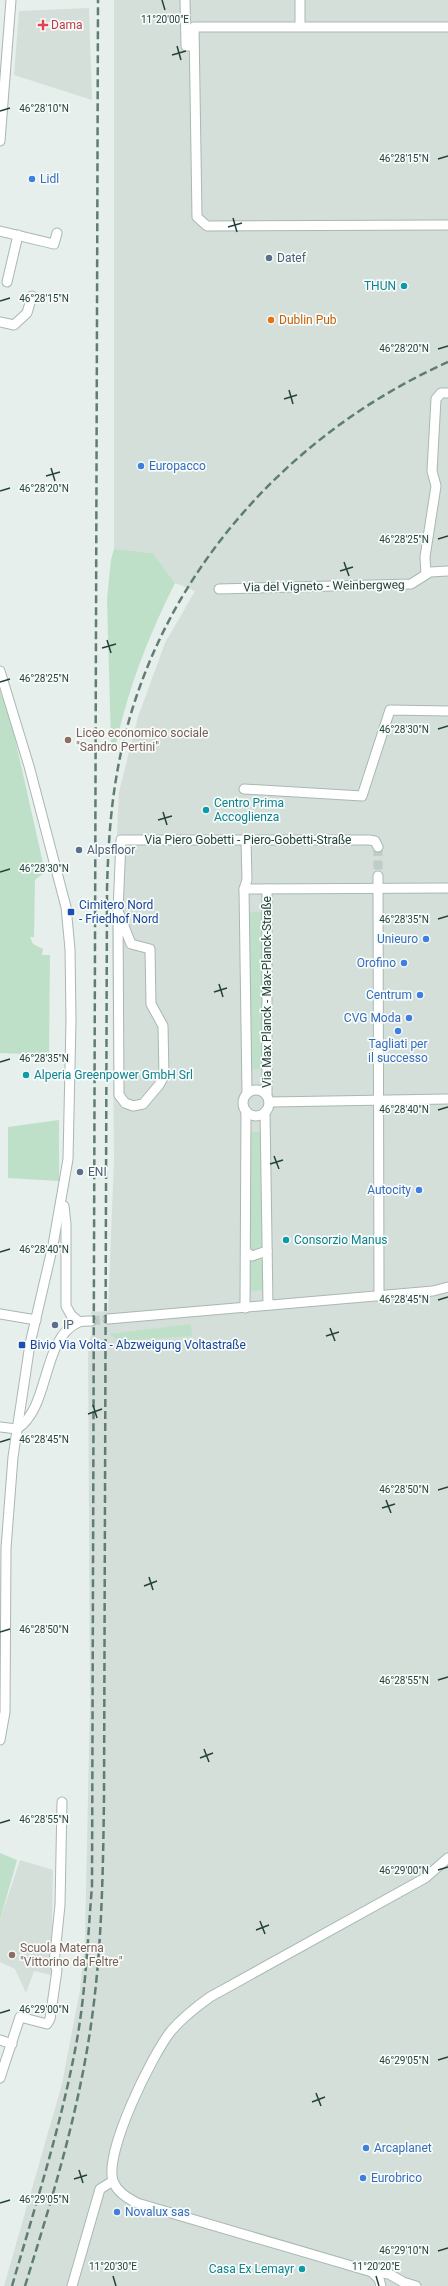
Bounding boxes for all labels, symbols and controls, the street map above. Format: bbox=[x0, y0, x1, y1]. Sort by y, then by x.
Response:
text: 11°20'00"E bbox=[141, 14, 189, 25]
place label: Dama bbox=[51, 18, 82, 32]
marker: Dama bbox=[38, 20, 48, 30]
text: 46°28'10"N bbox=[19, 103, 69, 114]
text: 46°28'15"N bbox=[379, 153, 429, 164]
place label: Lidl bbox=[40, 172, 59, 186]
marker: Lidl bbox=[27, 174, 37, 184]
place label: Datef bbox=[277, 251, 307, 265]
marker: Datef bbox=[264, 253, 274, 263]
place label: THUN bbox=[364, 279, 396, 293]
marker: THUN bbox=[399, 281, 409, 291]
text: 46°28'15"N bbox=[19, 293, 69, 304]
place label: Dublin Pub bbox=[279, 313, 337, 327]
marker: Dublin Pub bbox=[266, 315, 276, 325]
text: 46°28'20"N bbox=[379, 343, 429, 354]
place label: Europacco bbox=[149, 459, 206, 473]
marker: Europacco bbox=[136, 461, 146, 471]
text: 46°28'20"N bbox=[19, 483, 69, 494]
text: 46°28'25"N bbox=[379, 534, 429, 545]
street label: Via del Vigneto - Weinbergweg bbox=[243, 578, 405, 594]
text: 46°28'25"N bbox=[19, 673, 69, 684]
text: 46°28'30"N bbox=[379, 724, 429, 735]
place label: Liceo economico sociale "Sandro Pertini" bbox=[76, 726, 208, 754]
marker: Liceo economico sociale "Sandro Pertini" bbox=[63, 735, 73, 745]
place label: Centro Prima Accoglienza bbox=[214, 796, 284, 824]
marker: Centro Prima Accoglienza bbox=[201, 805, 211, 815]
street label: Via Piero Gobetti - Piero-Gobetti-Straße bbox=[145, 833, 351, 847]
place label: Alpsfloor bbox=[87, 843, 135, 857]
marker: Alpsfloor bbox=[74, 845, 84, 855]
text: 46°28'30"N bbox=[19, 863, 69, 874]
street label: Via Max Planck - Max-Planck-Straße bbox=[260, 896, 274, 1088]
place label: Cimitero Nord - Friedhof Nord bbox=[79, 898, 159, 926]
marker: Cimitero Nord - Friedhof Nord bbox=[66, 907, 76, 917]
text: 46°28'35"N bbox=[379, 914, 429, 925]
place label: Unieuro bbox=[377, 932, 418, 946]
marker: Unieuro bbox=[421, 934, 431, 944]
place label: Orofino bbox=[357, 956, 396, 970]
marker: Orofino bbox=[399, 958, 409, 968]
place label: Centrum bbox=[366, 988, 412, 1002]
marker: Centrum bbox=[415, 990, 425, 1000]
place label: CVG Moda bbox=[344, 1011, 401, 1025]
marker: CVG Moda bbox=[404, 1013, 414, 1023]
marker: Tagliati per il successo bbox=[393, 1026, 403, 1036]
place label: Tagliati per il successo bbox=[368, 1037, 428, 1065]
text: 46°28'35"N bbox=[19, 1053, 69, 1064]
place label: Alperia Greenpower GmbH Srl bbox=[34, 1068, 193, 1082]
marker: Alperia Greenpower GmbH Srl bbox=[21, 1070, 31, 1080]
text: 46°28'40"N bbox=[379, 1104, 429, 1115]
place label: ENI bbox=[88, 1165, 107, 1179]
marker: ENI bbox=[75, 1167, 85, 1177]
place label: Autocity bbox=[367, 1183, 411, 1197]
marker: Autocity bbox=[414, 1185, 424, 1195]
place label: Consorzio Manus bbox=[294, 1233, 388, 1247]
marker: Consorzio Manus bbox=[281, 1235, 291, 1245]
text: 46°28'40"N bbox=[19, 1244, 69, 1255]
text: 46°28'45"N bbox=[379, 1294, 429, 1305]
place label: IP bbox=[63, 1318, 74, 1332]
marker: IP bbox=[50, 1320, 60, 1330]
place label: Bivio Via Volta - Abzweigung Voltastraße bbox=[30, 1338, 246, 1352]
marker: Bivio Via Volta - Abzweigung Voltastraße bbox=[17, 1340, 27, 1350]
text: 46°28'45"N bbox=[19, 1434, 69, 1445]
text: 46°28'50"N bbox=[379, 1484, 429, 1495]
text: 46°28'50"N bbox=[19, 1624, 69, 1635]
text: 46°28'55"N bbox=[379, 1675, 429, 1686]
text: 46°28'55"N bbox=[19, 1814, 69, 1825]
text: 46°29'00"N bbox=[379, 1865, 429, 1876]
place label: Scuola Materna "Vittorino da Feltre" bbox=[20, 1941, 123, 1969]
marker: Scuola Materna "Vittorino da Feltre" bbox=[7, 1950, 17, 1960]
text: 46°29'00"N bbox=[19, 2004, 69, 2015]
text: 46°29'05"N bbox=[379, 2055, 429, 2066]
place label: Arcaplanet bbox=[374, 2141, 432, 2155]
marker: Arcaplanet bbox=[361, 2143, 371, 2153]
place label: Eurobrico bbox=[371, 2171, 422, 2185]
marker: Eurobrico bbox=[358, 2173, 368, 2183]
text: 46°29'05"N bbox=[19, 2194, 69, 2205]
place label: Novalux sas bbox=[125, 2205, 190, 2219]
marker: Novalux sas bbox=[112, 2207, 122, 2217]
text: 46°29'10"N bbox=[379, 2245, 429, 2256]
text: 11°20'30"E bbox=[89, 2261, 137, 2272]
text: 11°20'20"E bbox=[352, 2261, 400, 2272]
place label: Casa Ex Lemayr bbox=[209, 2262, 294, 2276]
marker: Casa Ex Lemayr bbox=[297, 2264, 307, 2274]

